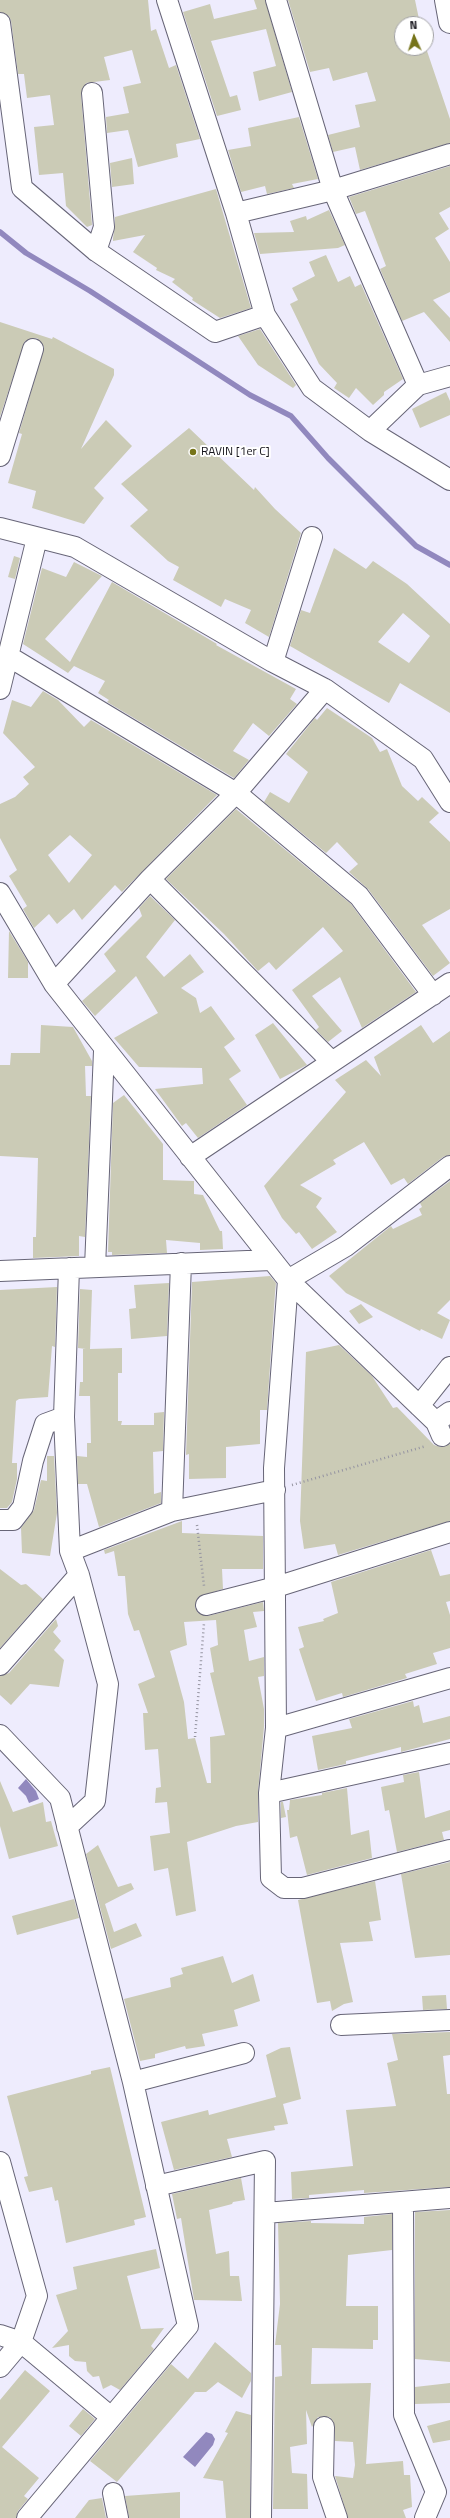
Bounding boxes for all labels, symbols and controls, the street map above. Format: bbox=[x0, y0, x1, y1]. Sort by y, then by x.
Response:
north arrow bbox=[394, 16, 434, 56]
text: N bbox=[409, 17, 418, 33]
place label: RAVIN [1er C] bbox=[201, 445, 270, 459]
marker: RAVIN [1er C] bbox=[188, 447, 198, 457]

